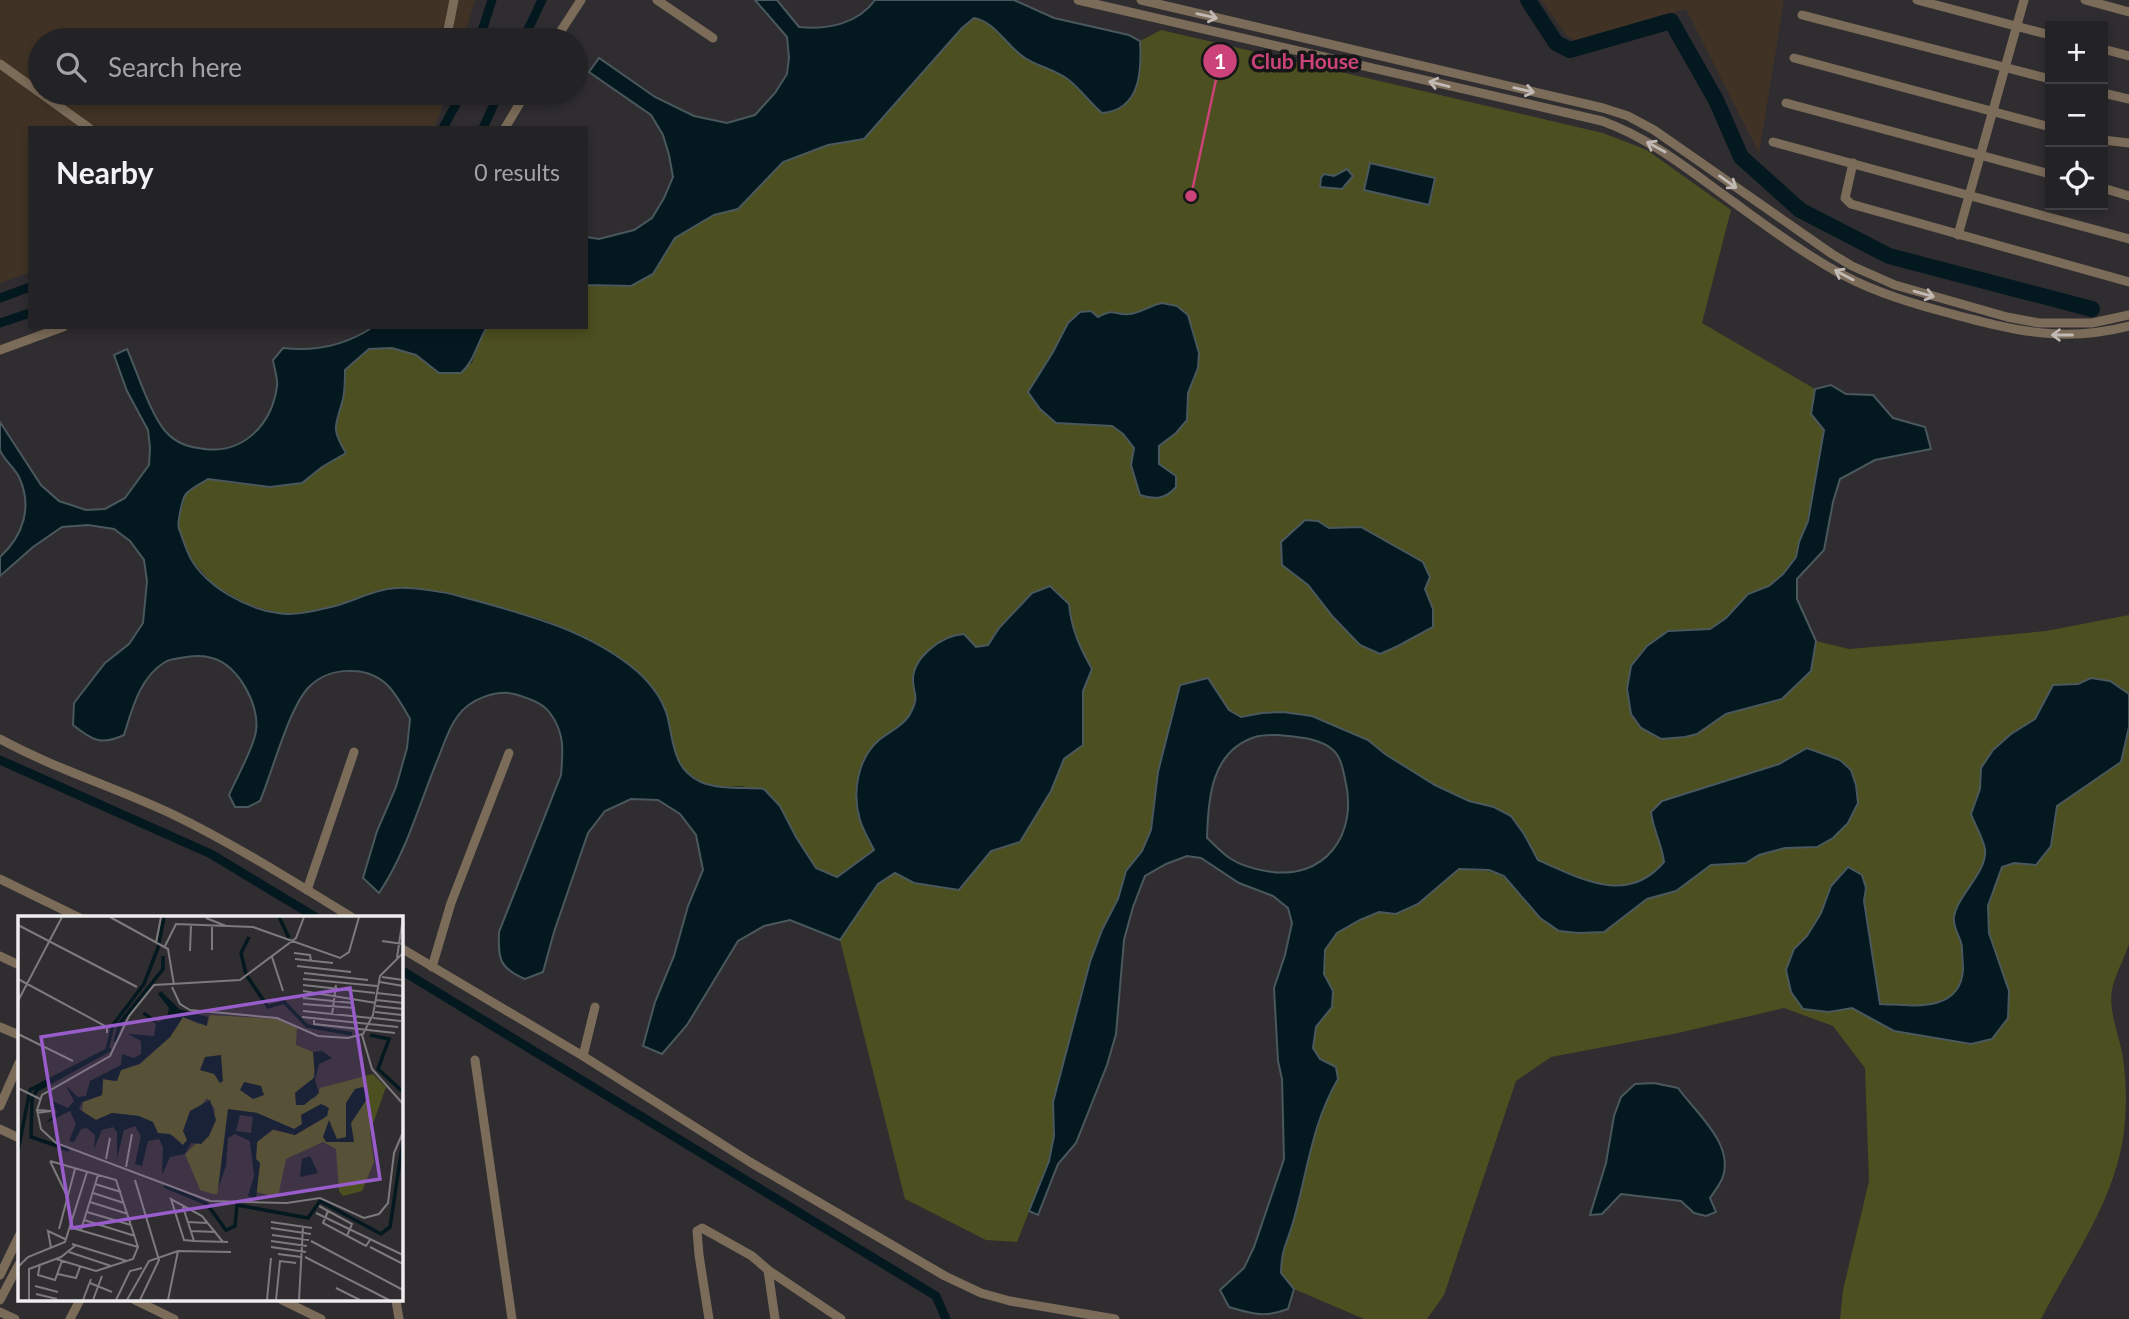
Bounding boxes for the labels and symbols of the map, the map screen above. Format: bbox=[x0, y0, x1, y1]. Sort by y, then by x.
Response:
one-way arrow bbox=[1195, 10, 1218, 23]
callout: Club House bbox=[1202, 40, 1373, 82]
text: 1 bbox=[1214, 48, 1226, 73]
text: Club House bbox=[1251, 48, 1359, 73]
one-way arrow bbox=[1428, 77, 1451, 90]
one-way arrow bbox=[1512, 84, 1535, 97]
one-way arrow bbox=[1646, 140, 1667, 153]
one-way arrow bbox=[1718, 175, 1737, 189]
one-way arrow bbox=[1834, 267, 1855, 281]
one-way arrow bbox=[1913, 289, 1935, 302]
one-way arrow bbox=[2050, 328, 2073, 342]
inset map bbox=[18, 916, 402, 1302]

